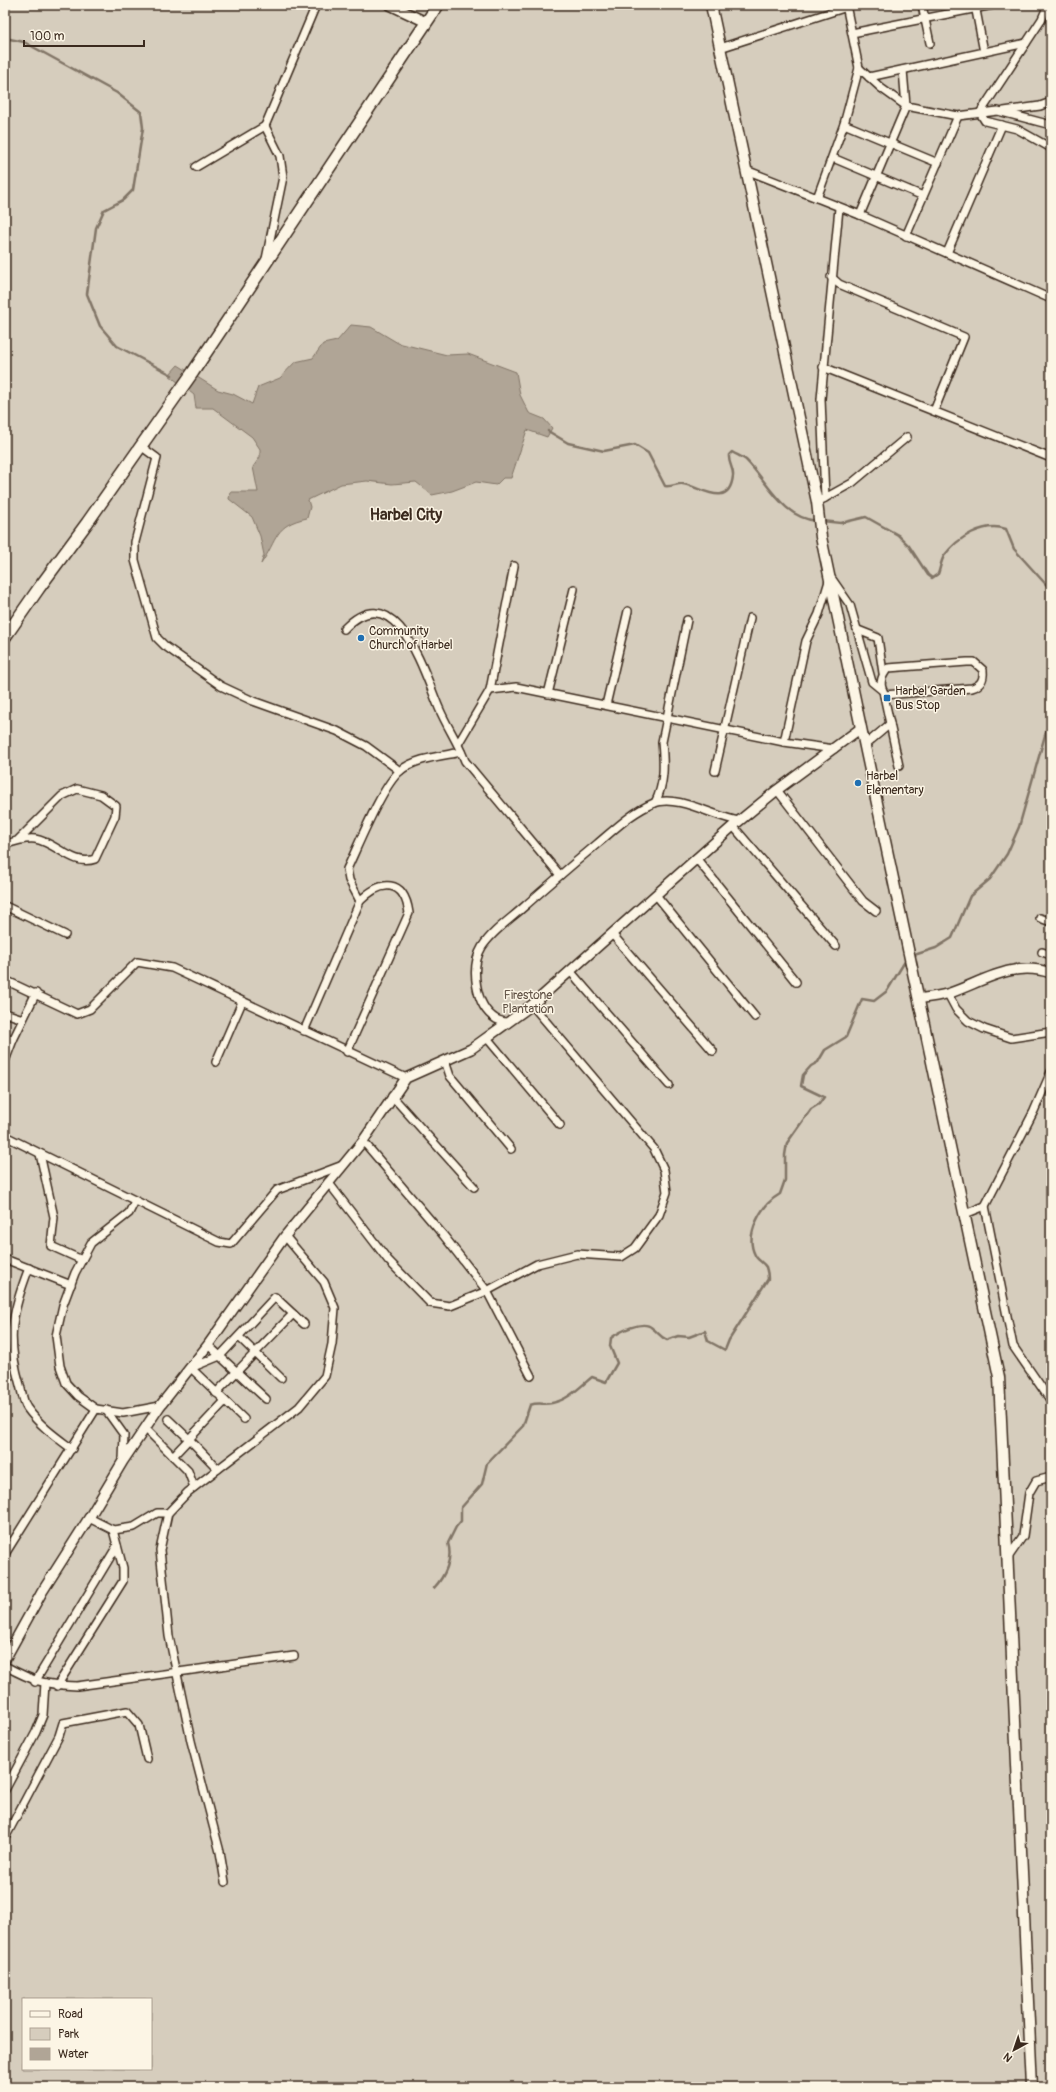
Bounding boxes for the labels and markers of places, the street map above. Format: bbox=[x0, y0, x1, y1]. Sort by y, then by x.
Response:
place label: Community Church of Harbel bbox=[369, 624, 453, 653]
marker: Community Church of Harbel bbox=[356, 633, 366, 643]
place label: Harbel Garden Bus Stop bbox=[895, 684, 966, 713]
marker: Harbel Garden Bus Stop bbox=[882, 693, 892, 703]
place label: Harbel Elementary bbox=[866, 769, 924, 798]
marker: Harbel Elementary bbox=[853, 778, 863, 788]

